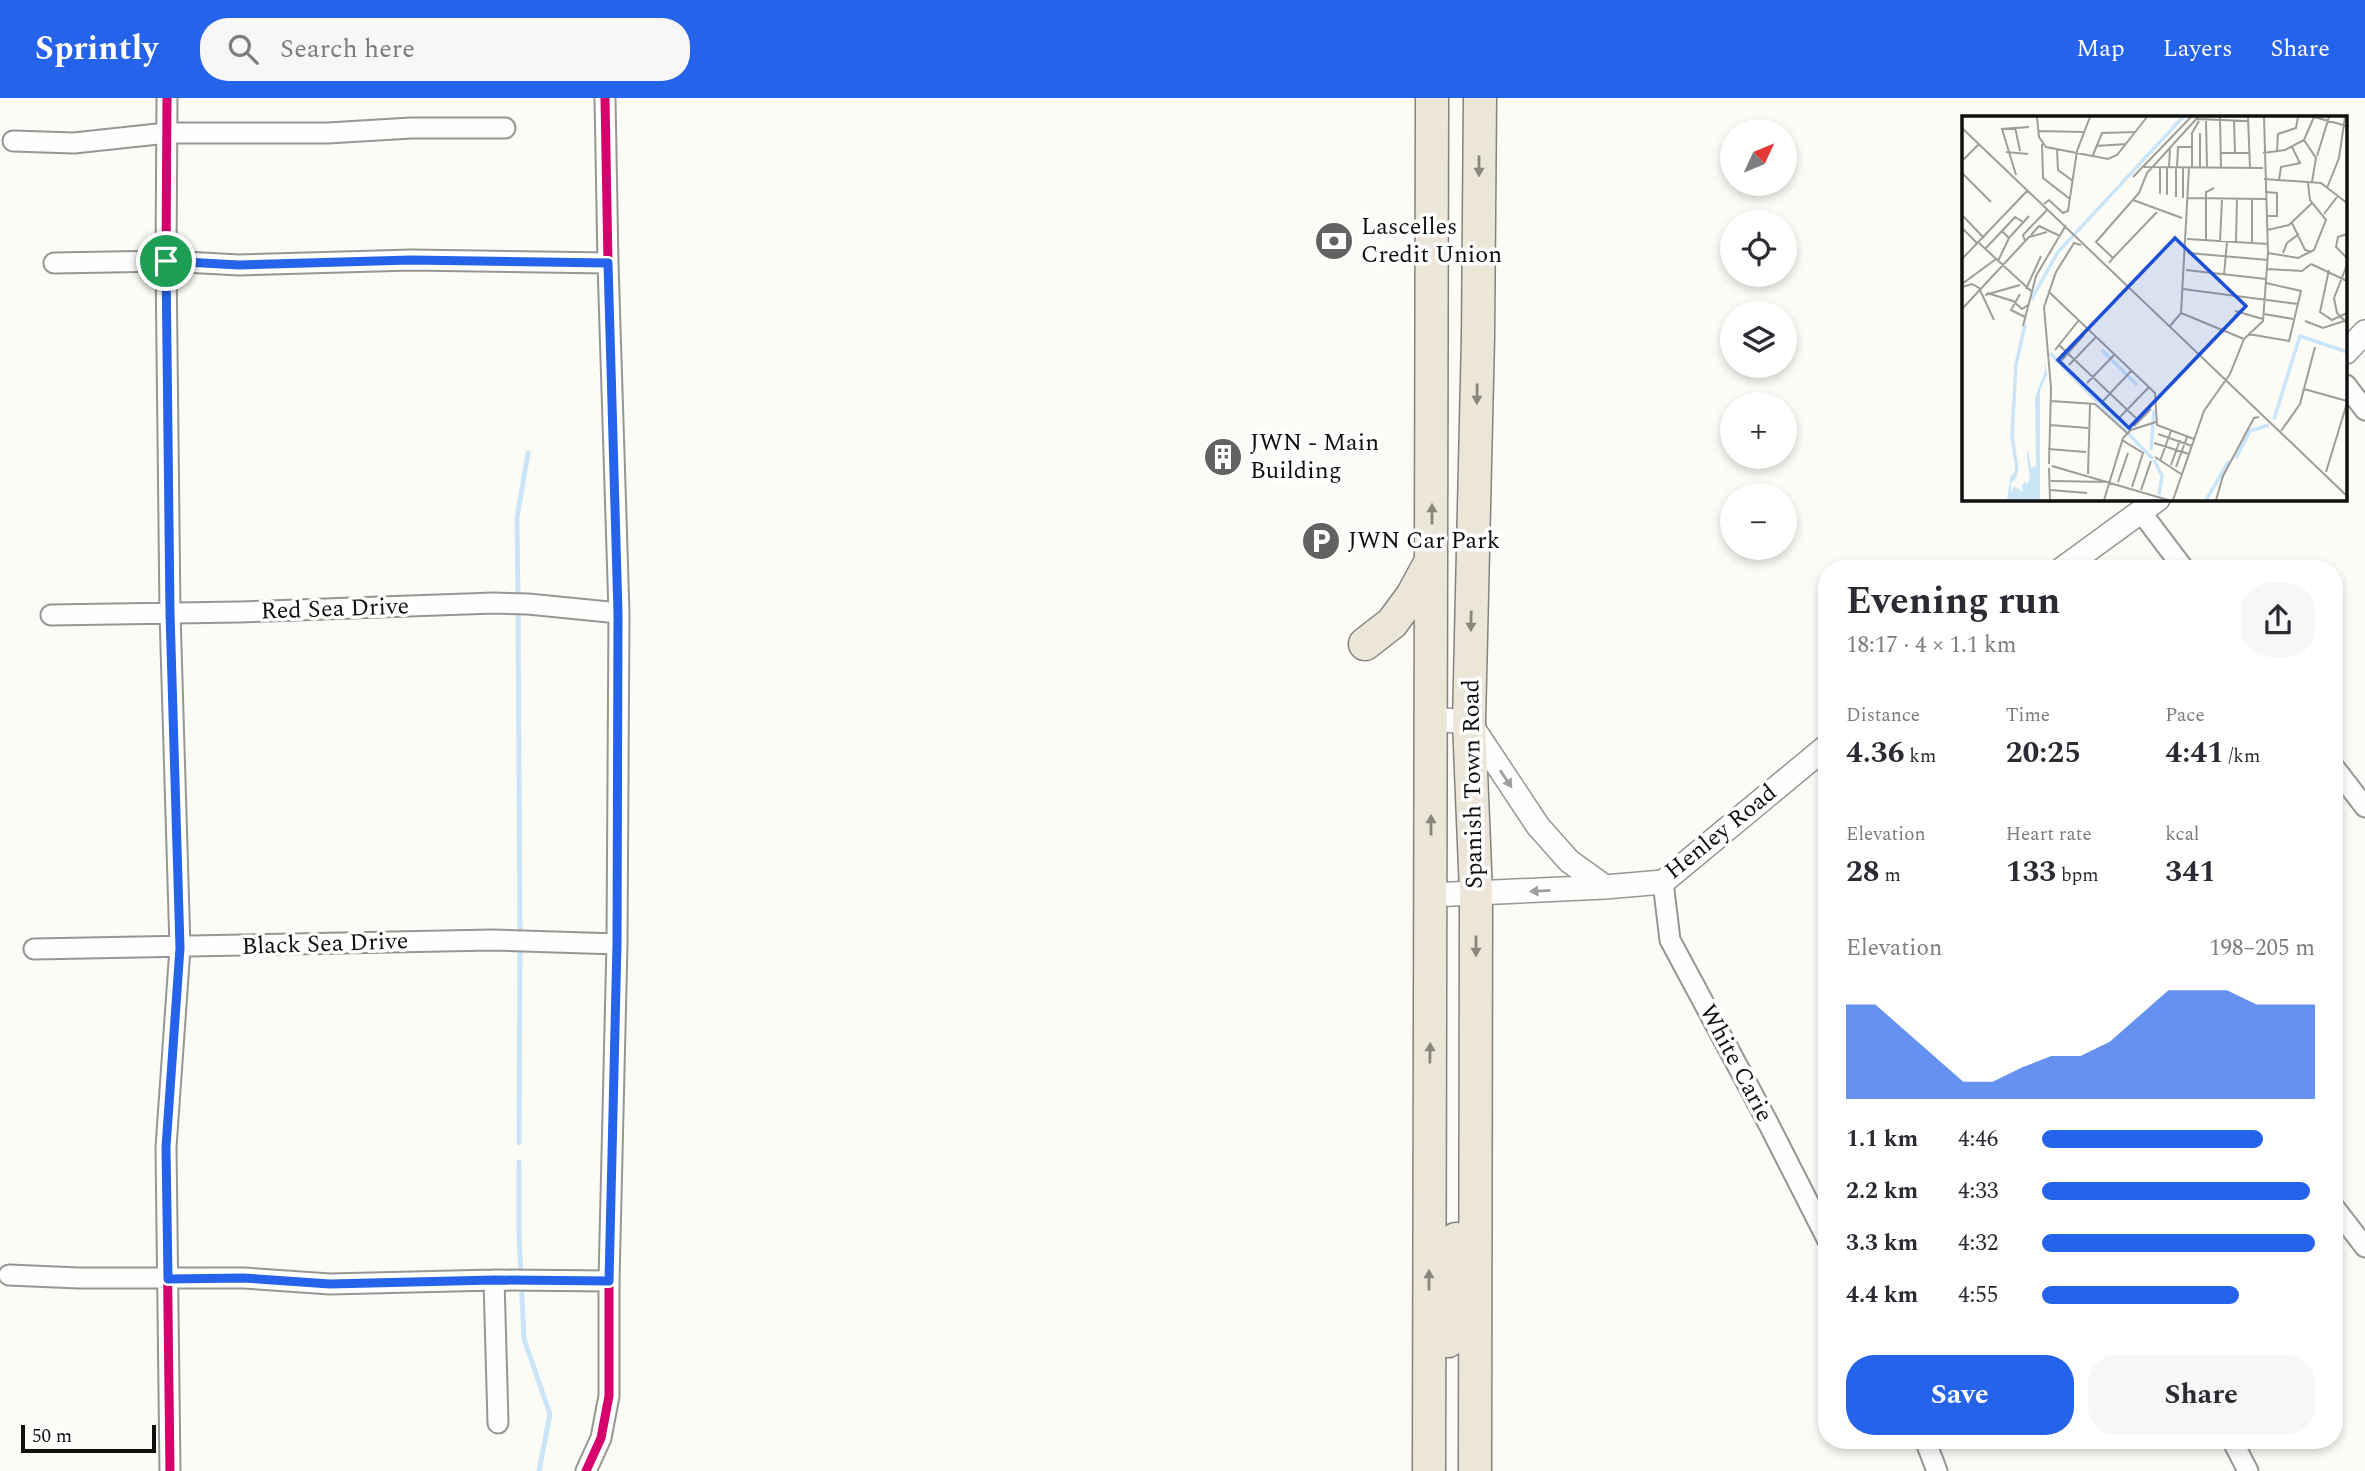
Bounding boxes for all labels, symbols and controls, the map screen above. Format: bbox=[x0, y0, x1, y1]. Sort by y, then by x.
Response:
search box bbox=[200, 18, 690, 81]
text: Sprintly bbox=[35, 24, 158, 74]
text: Search here bbox=[280, 29, 415, 69]
icon: search bbox=[224, 30, 262, 68]
text: Map bbox=[2076, 31, 2125, 67]
text: Layers bbox=[2163, 31, 2233, 67]
text: Share bbox=[2271, 31, 2330, 67]
inset map bbox=[1962, 116, 2348, 500]
north arrow bbox=[1720, 119, 1797, 196]
map controls bbox=[1720, 119, 1797, 560]
one-way arrow bbox=[1474, 155, 1485, 177]
place label: Lascelles Credit Union bbox=[1361, 209, 1502, 273]
button: locate bbox=[1720, 210, 1797, 287]
bank icon: Lascelles Credit Union bbox=[1313, 220, 1355, 262]
pin bbox=[136, 231, 196, 291]
icon: arrive bbox=[147, 242, 185, 280]
button: layers bbox=[1720, 301, 1797, 378]
one-way arrow bbox=[1471, 383, 1482, 405]
button: + bbox=[1720, 392, 1797, 469]
place label: JWN - Main Building bbox=[1250, 425, 1379, 489]
building icon: JWN - Main Building bbox=[1202, 436, 1244, 478]
button: − bbox=[1720, 483, 1797, 560]
one-way arrow bbox=[1426, 502, 1438, 524]
parking icon: JWN Car Park bbox=[1300, 520, 1342, 562]
place label: JWN Car Park bbox=[1348, 523, 1500, 559]
text: Evening run bbox=[1846, 573, 2060, 631]
button: share bbox=[2241, 583, 2315, 657]
street label: Red Sea Drive bbox=[260, 588, 410, 630]
one-way arrow bbox=[1466, 610, 1477, 632]
text: 18:17 · 4 × 1.1 km bbox=[1846, 628, 2017, 663]
street label: Spanish Town Road bbox=[1453, 679, 1493, 889]
text: Distance bbox=[1846, 701, 1920, 730]
text: Time bbox=[2006, 701, 2050, 730]
text: Pace bbox=[2165, 701, 2205, 730]
text: 4.36 bbox=[1846, 730, 1905, 776]
text: 20:25 bbox=[2006, 730, 2081, 776]
text: 4:41 bbox=[2165, 730, 2224, 776]
text: km bbox=[1905, 742, 1936, 771]
text: /km bbox=[2224, 742, 2260, 771]
one-way arrow bbox=[1499, 770, 1513, 788]
street label: Henley Road bbox=[1657, 775, 1785, 889]
one-way arrow bbox=[1425, 814, 1437, 836]
text: Elevation bbox=[1846, 820, 1926, 849]
text: Heart rate bbox=[2006, 820, 2092, 849]
text: kcal bbox=[2165, 820, 2199, 849]
text: 28 bbox=[1846, 849, 1880, 895]
text: 133 bbox=[2006, 849, 2056, 895]
text: 341 bbox=[2165, 849, 2216, 895]
text: m bbox=[1880, 861, 1901, 890]
text: bpm bbox=[2056, 861, 2099, 890]
one-way arrow bbox=[1529, 885, 1551, 896]
street label: Black Sea Drive bbox=[241, 923, 409, 965]
text: Elevation bbox=[1846, 931, 1942, 966]
text: 198–205 m bbox=[2209, 931, 2315, 966]
one-way arrow bbox=[1470, 936, 1481, 958]
street label: White Carie bbox=[1690, 998, 1782, 1128]
one-way arrow bbox=[1424, 1042, 1436, 1064]
text: 1.1 km bbox=[1846, 1122, 1918, 1157]
text: 4:46 bbox=[1958, 1122, 1998, 1157]
text: 2.2 km bbox=[1846, 1174, 1918, 1209]
text: 4:33 bbox=[1958, 1174, 1998, 1209]
text: 3.3 km bbox=[1846, 1226, 1918, 1261]
text: 4:32 bbox=[1958, 1226, 1998, 1261]
one-way arrow bbox=[1423, 1269, 1435, 1291]
text: 4.4 km bbox=[1846, 1278, 1918, 1313]
text: 4:55 bbox=[1958, 1278, 1998, 1313]
button: Save bbox=[1846, 1355, 2074, 1435]
button: Share bbox=[2088, 1355, 2315, 1435]
scale bar bbox=[21, 1422, 156, 1454]
text: 50 m bbox=[32, 1422, 72, 1451]

